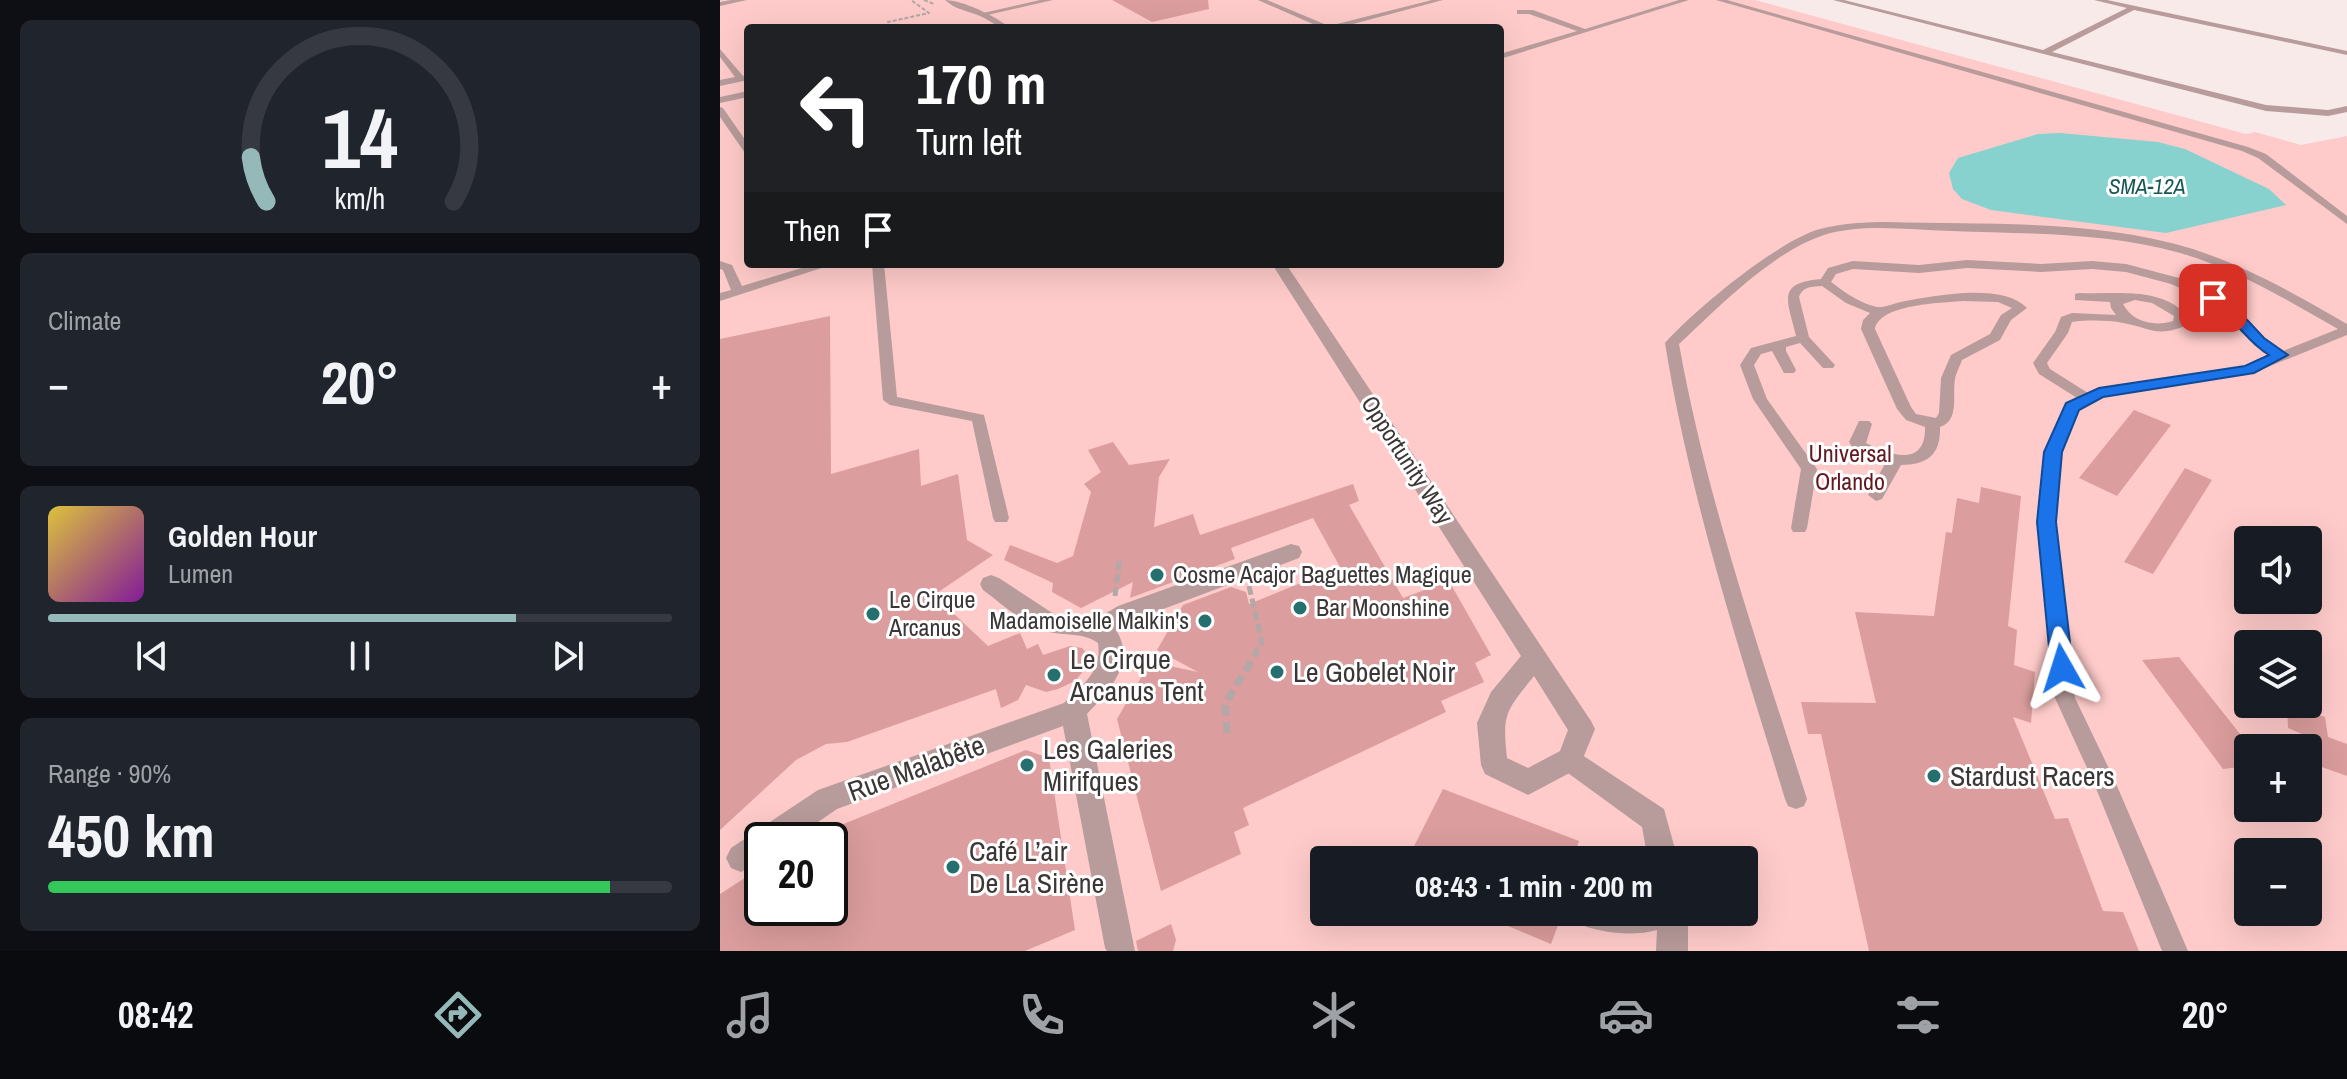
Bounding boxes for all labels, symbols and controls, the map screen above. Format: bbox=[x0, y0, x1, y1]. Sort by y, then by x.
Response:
text: 170 m bbox=[916, 46, 1046, 121]
icon: left bbox=[784, 56, 888, 160]
text: 14 bbox=[322, 82, 398, 194]
text: Turn left bbox=[916, 118, 1022, 166]
water label: SMA-12A bbox=[2108, 171, 2186, 201]
text: km/h bbox=[335, 180, 385, 219]
icon: arrive bbox=[856, 208, 900, 252]
text: Then bbox=[784, 210, 840, 250]
pin bbox=[2179, 264, 2247, 332]
icon: arrive bbox=[2191, 276, 2235, 320]
text: Climate bbox=[48, 303, 121, 338]
text: 20° bbox=[321, 342, 399, 423]
text: − bbox=[48, 353, 69, 413]
text: + bbox=[651, 353, 672, 413]
street label: Opportunity Way bbox=[1354, 389, 1461, 530]
park label: Universal Orlando bbox=[1808, 437, 1892, 497]
text: Golden Hour bbox=[168, 516, 317, 556]
map controls bbox=[2234, 526, 2322, 926]
button: sound bbox=[2234, 526, 2322, 614]
text: Lumen bbox=[168, 556, 233, 591]
place label: Cosme Acajor Baguettes Magique bbox=[1173, 558, 1472, 590]
marker: Cosme Acajor Baguettes Magique bbox=[1148, 566, 1166, 584]
place label: Le Cirque Arcanus bbox=[888, 583, 975, 643]
place label: Bar Moonshine bbox=[1316, 591, 1449, 623]
marker: Bar Moonshine bbox=[1291, 599, 1309, 617]
place label: Madamoiselle Malkin's bbox=[989, 604, 1189, 636]
marker: Le Cirque Arcanus bbox=[864, 605, 882, 623]
marker: Madamoiselle Malkin's bbox=[1196, 612, 1214, 630]
position arrow bbox=[2020, 626, 2104, 710]
button: layers bbox=[2234, 630, 2322, 718]
icon: previous bbox=[130, 634, 174, 678]
icon: pause bbox=[338, 634, 382, 678]
icon: next bbox=[546, 634, 590, 678]
place label: Le Cirque Arcanus Tent bbox=[1069, 640, 1204, 710]
place label: Le Gobelet Noir bbox=[1293, 653, 1455, 691]
marker: Le Gobelet Noir bbox=[1268, 663, 1286, 681]
marker: Le Cirque Arcanus Tent bbox=[1045, 666, 1063, 684]
street label: Rue Malabête bbox=[842, 726, 990, 810]
place label: Les Galeries Mirifques bbox=[1043, 730, 1173, 800]
button: + bbox=[2234, 734, 2322, 822]
text: Range · 90% bbox=[48, 756, 171, 791]
marker: Les Galeries Mirifques bbox=[1018, 756, 1036, 774]
place label: Stardust Racers bbox=[1950, 757, 2115, 795]
marker: Stardust Racers bbox=[1925, 767, 1943, 785]
text: 450 km bbox=[48, 795, 215, 876]
speed limit sign: 20 bbox=[744, 822, 848, 926]
place label: Café L’air De La Sirène bbox=[969, 832, 1104, 902]
button: − bbox=[2234, 838, 2322, 926]
marker: Café L’air De La Sirène bbox=[944, 858, 962, 876]
text: 08:43 · 1 min · 200 m bbox=[1415, 866, 1653, 906]
icon: directions bbox=[430, 987, 486, 1043]
icon: music bbox=[722, 987, 778, 1043]
icon: phone bbox=[1014, 987, 1070, 1043]
icon: climate bbox=[1306, 987, 1362, 1043]
icon: car bbox=[1598, 987, 1654, 1043]
icon: filters bbox=[1890, 987, 1946, 1043]
text: 08:42 bbox=[118, 991, 194, 1039]
text: 20° bbox=[2182, 991, 2229, 1039]

